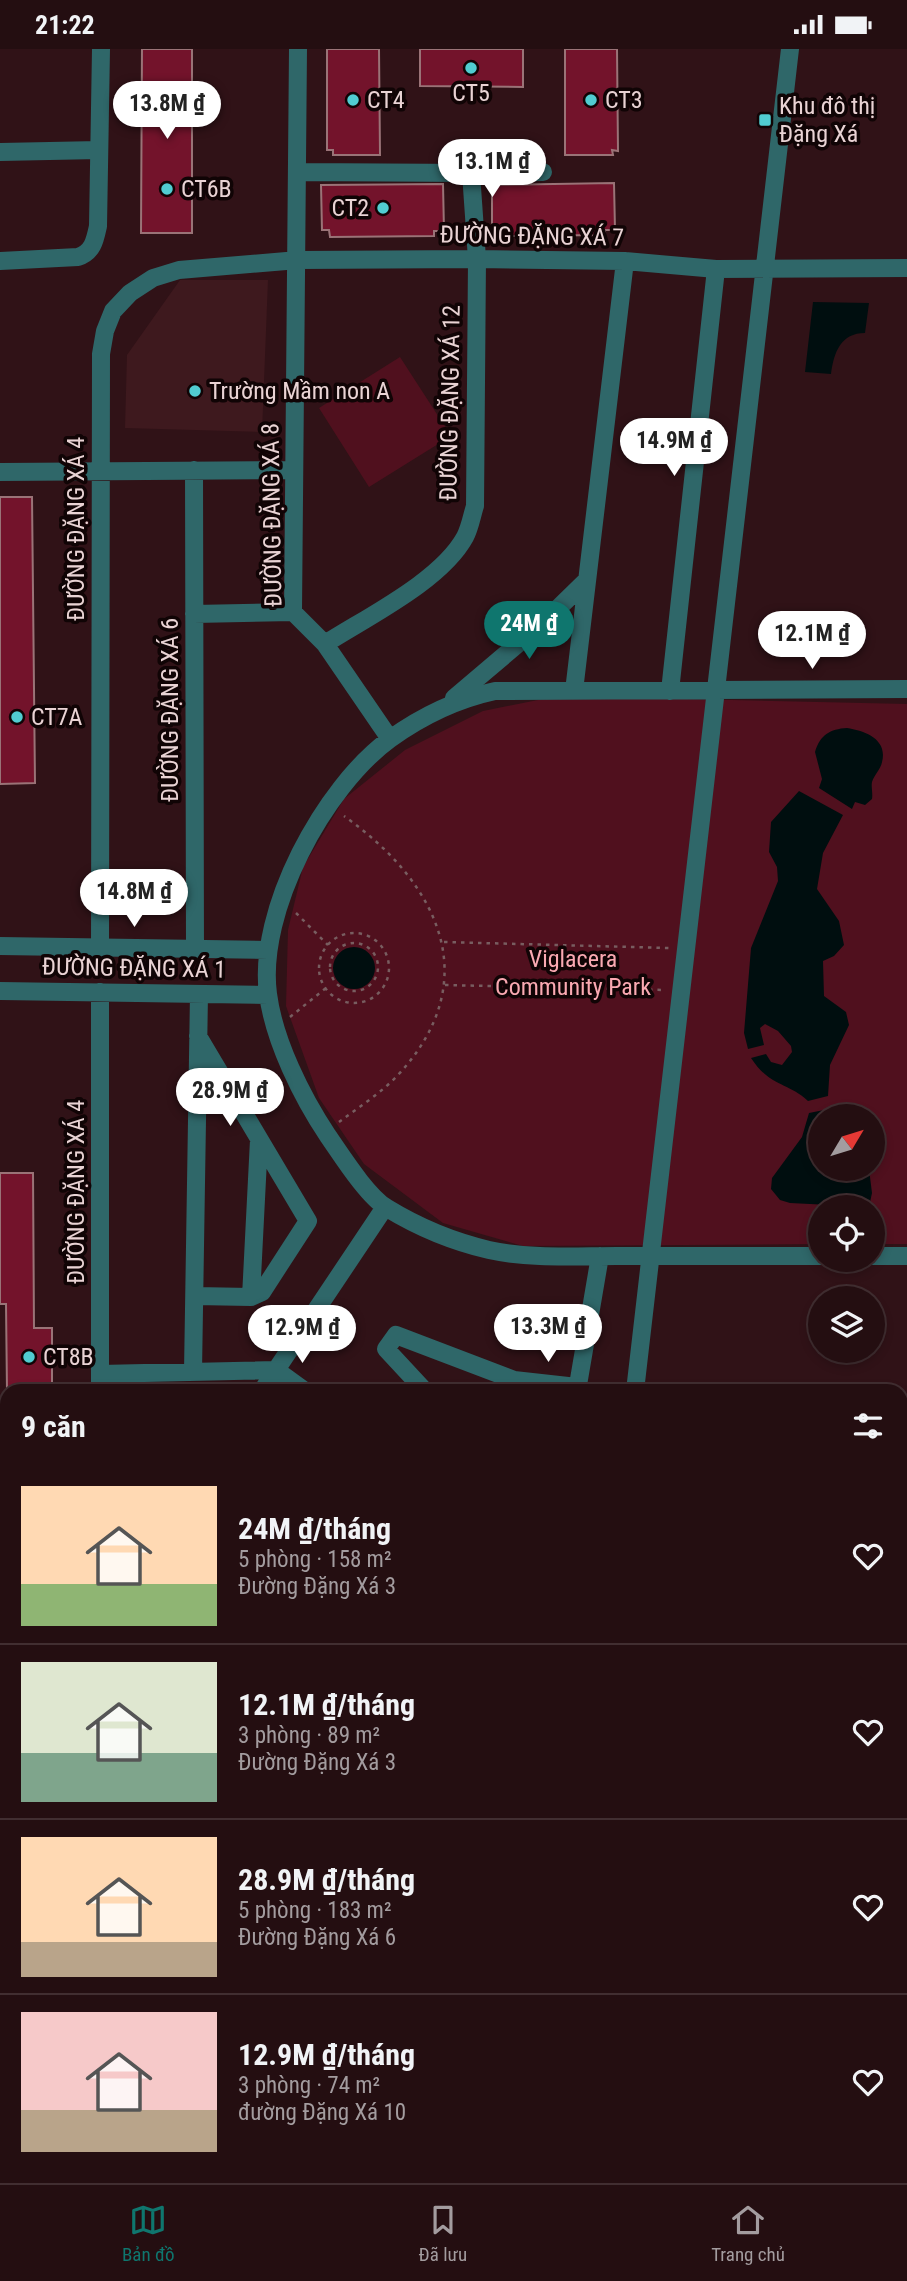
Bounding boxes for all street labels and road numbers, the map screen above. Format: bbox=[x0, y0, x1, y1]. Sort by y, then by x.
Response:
street label: ĐƯỜNG ĐẶNG XÁ 7 bbox=[440, 220, 624, 252]
street label: ĐƯỜNG ĐẶNG XÁ 12 bbox=[434, 305, 466, 501]
street label: ĐƯỜNG ĐẶNG XÁ 8 bbox=[256, 423, 288, 607]
street label: ĐƯỜNG ĐẶNG XÁ 4 bbox=[62, 437, 90, 621]
street label: ĐƯỜNG ĐẶNG XÁ 6 bbox=[156, 618, 184, 802]
street label: ĐƯỜNG ĐẶNG XÁ 1 bbox=[42, 952, 226, 984]
street label: ĐƯỜNG ĐẶNG XÁ 4 bbox=[62, 1100, 90, 1284]

